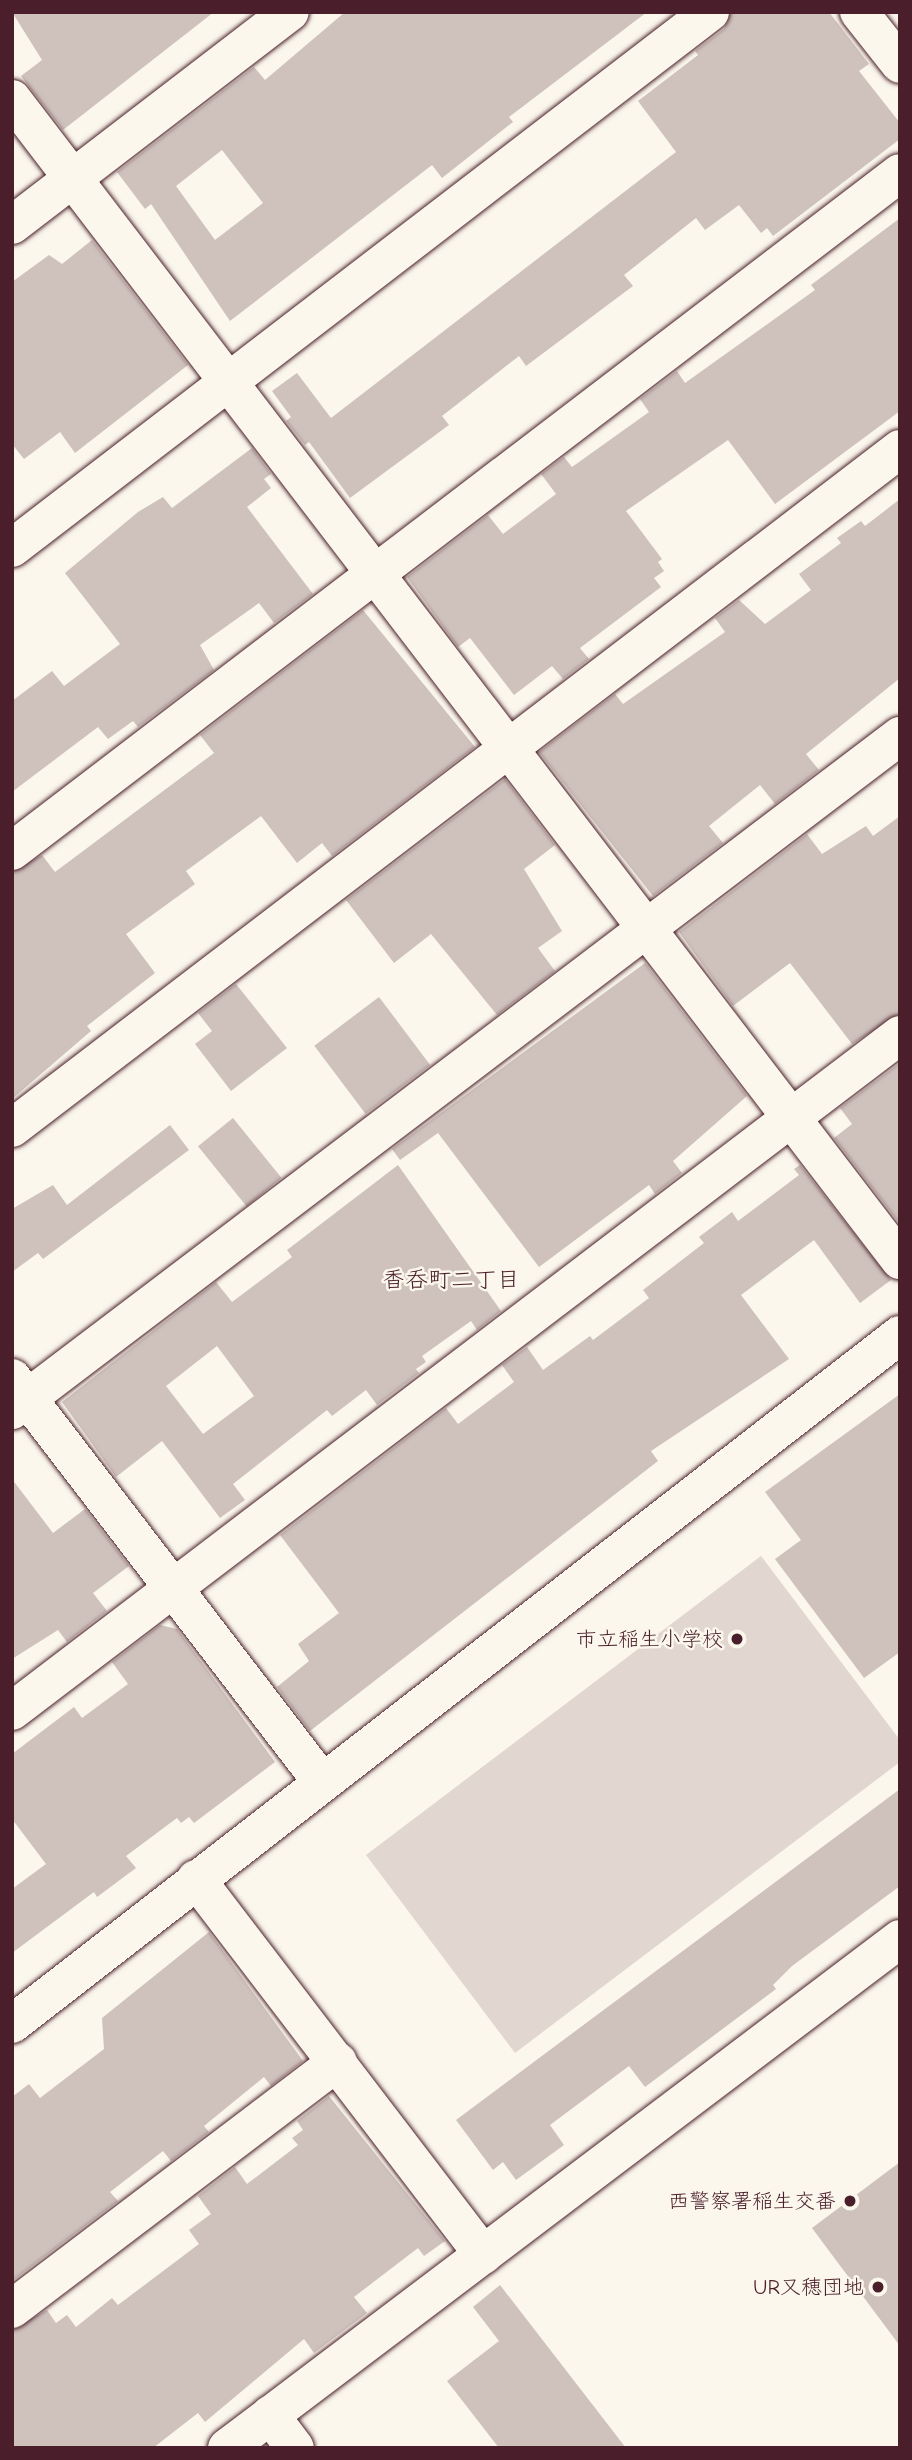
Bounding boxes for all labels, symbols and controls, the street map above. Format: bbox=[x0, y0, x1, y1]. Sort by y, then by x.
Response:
district label: 香呑町二丁目 bbox=[382, 1266, 520, 1294]
place label: 市立稲生小学校 bbox=[576, 1626, 723, 1652]
marker: 市立稲生小学校 bbox=[729, 1631, 745, 1647]
place label: 西警察署稲生交番 bbox=[668, 2188, 836, 2214]
marker: 西警察署稲生交番 bbox=[842, 2193, 858, 2209]
place label: UR又穂団地 bbox=[753, 2274, 864, 2300]
marker: UR又穂団地 bbox=[870, 2279, 886, 2295]

